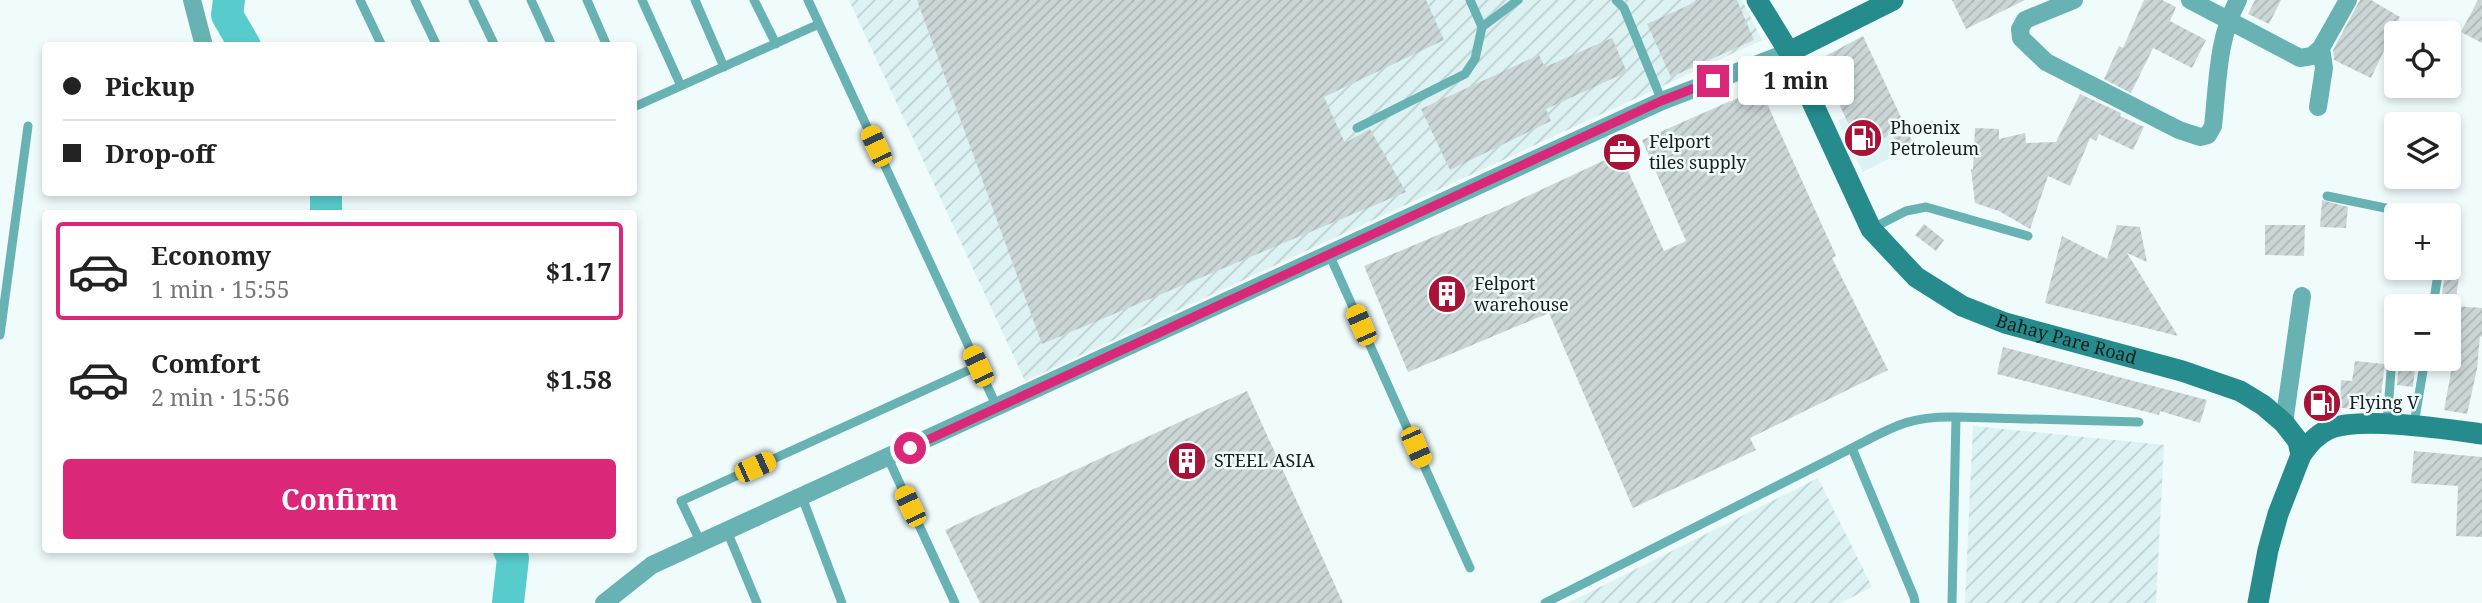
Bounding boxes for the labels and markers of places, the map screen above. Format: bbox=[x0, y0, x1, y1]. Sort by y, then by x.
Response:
place label: Phoenix Petroleum bbox=[1890, 115, 1979, 160]
fuel station icon: Phoenix Petroleum bbox=[1842, 117, 1884, 159]
place label: Felport tiles supply bbox=[1649, 129, 1747, 174]
office icon: Felport tiles supply bbox=[1601, 131, 1643, 173]
place label: Felport warehouse bbox=[1474, 271, 1569, 316]
building icon: Felport warehouse bbox=[1426, 273, 1468, 315]
fuel station icon: Flying V bbox=[2301, 382, 2343, 424]
place label: Flying V bbox=[2349, 390, 2420, 414]
building icon: STEEL ASIA bbox=[1166, 440, 1208, 482]
place label: STEEL ASIA bbox=[1214, 448, 1315, 472]

